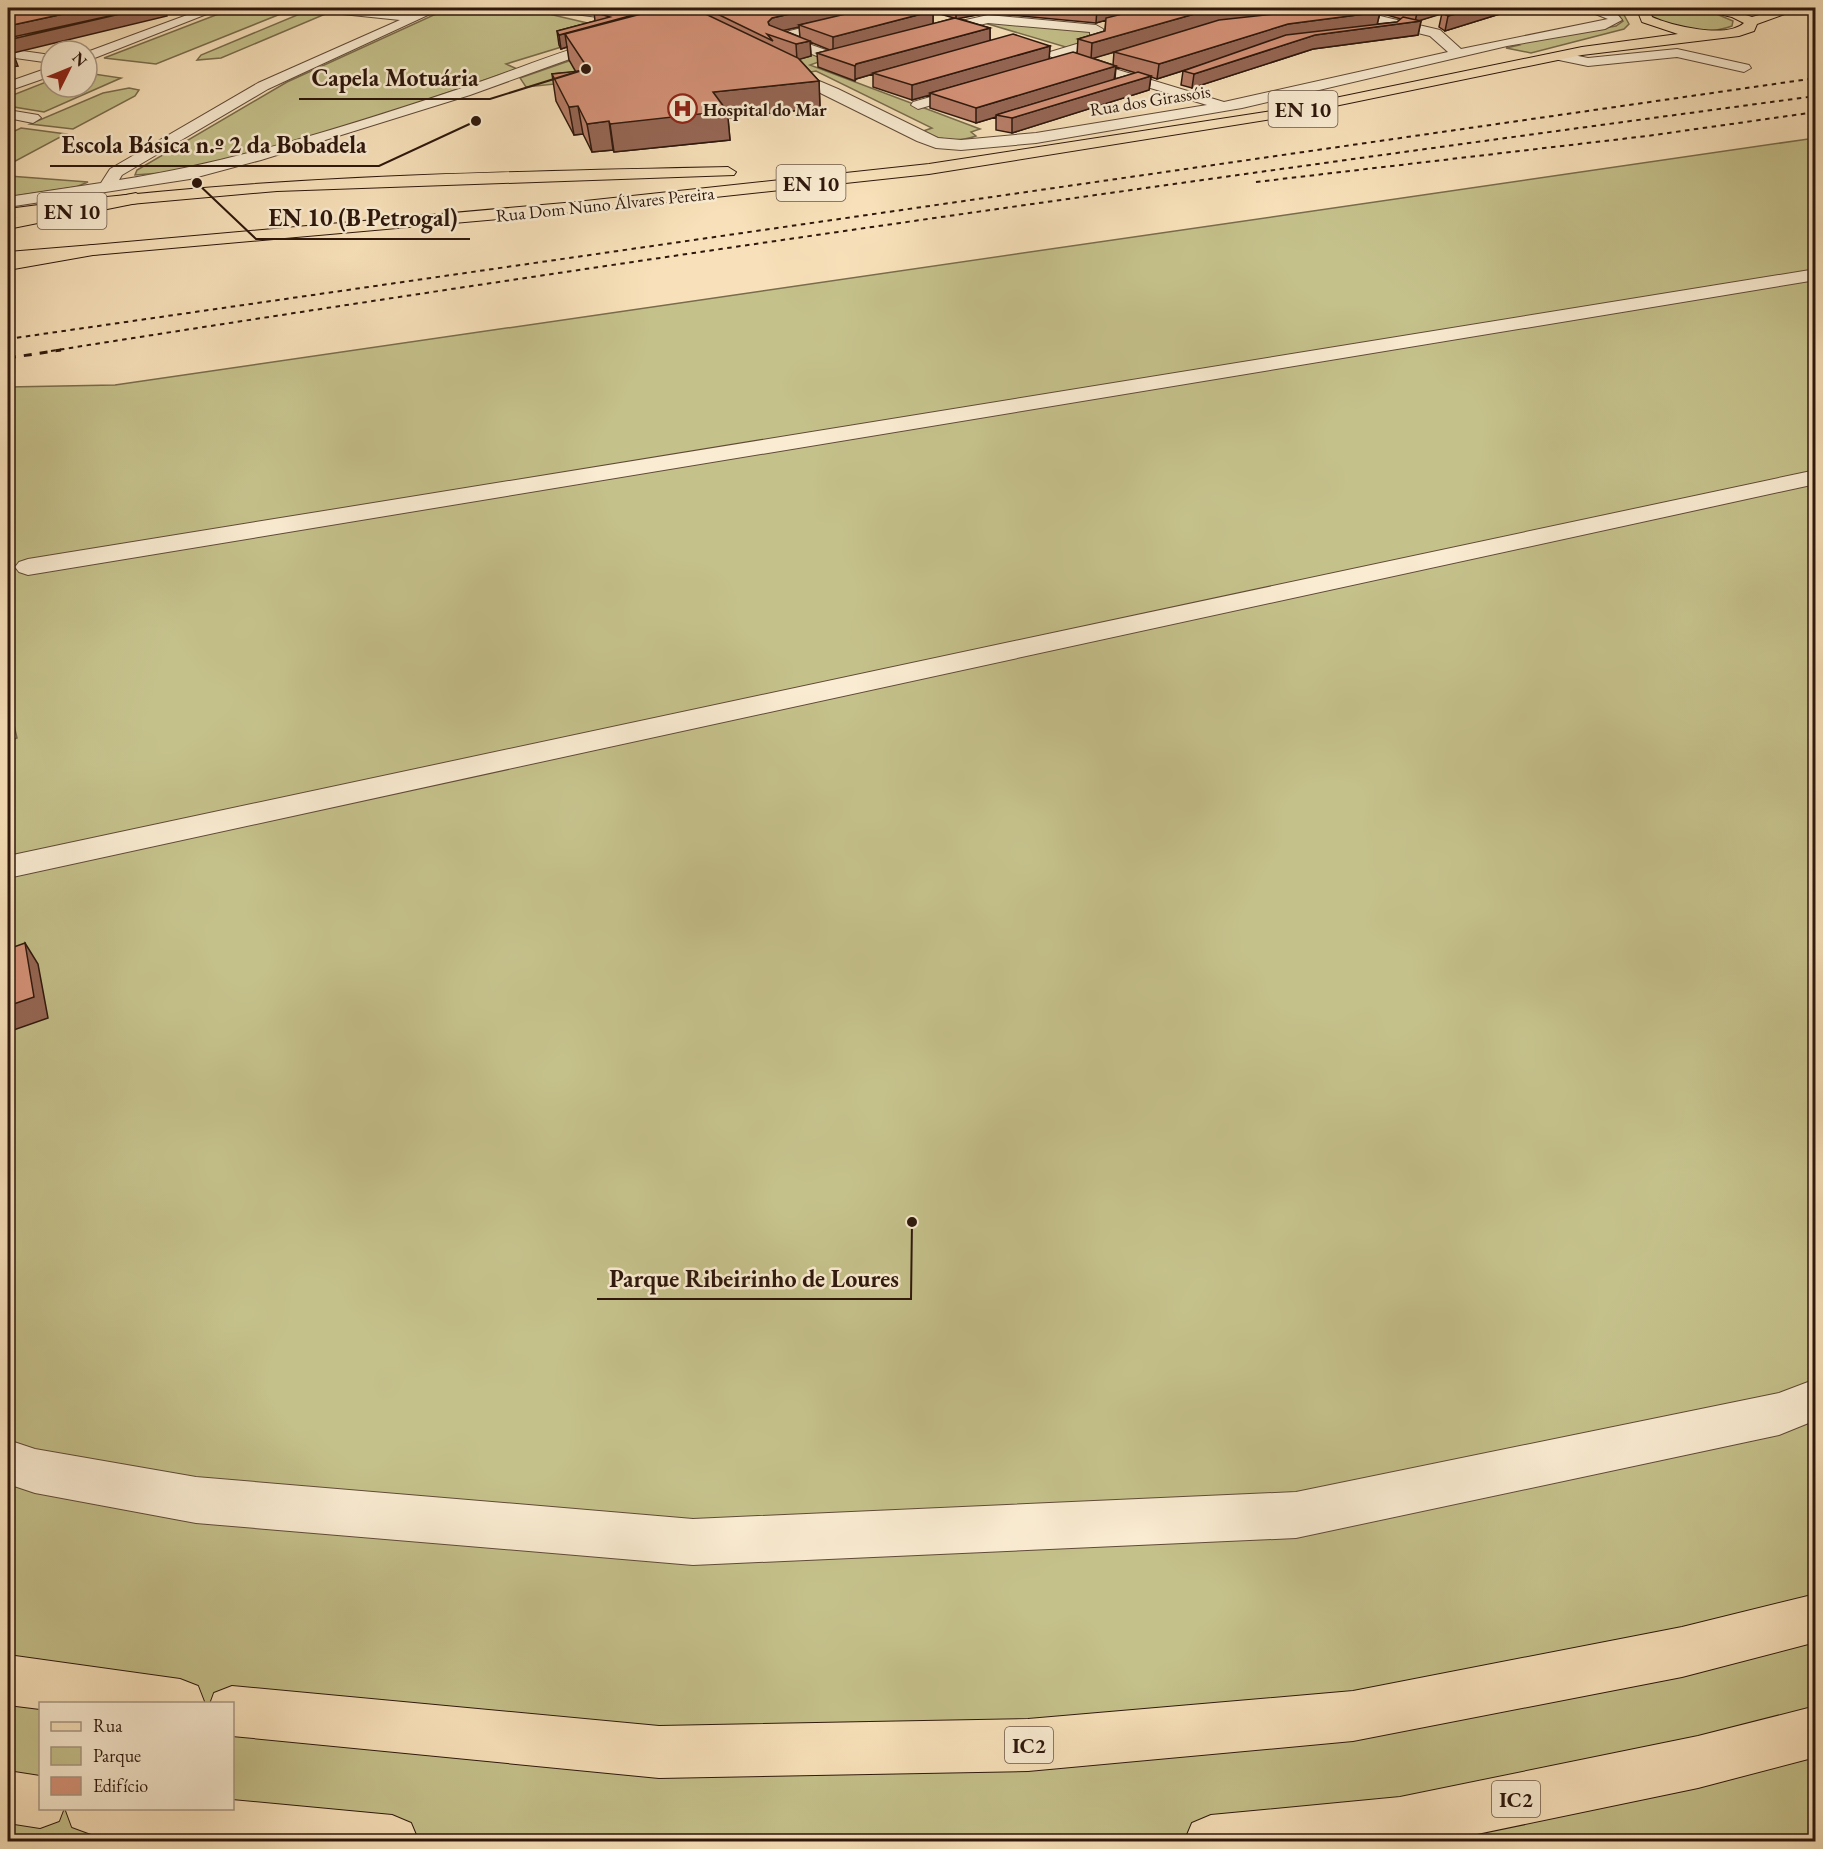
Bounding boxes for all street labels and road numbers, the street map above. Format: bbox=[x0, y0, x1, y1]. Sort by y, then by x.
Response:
street label: Rua dos Girassóis bbox=[1088, 79, 1212, 121]
road number: EN 10 bbox=[1268, 91, 1338, 127]
road number: EN 10 bbox=[776, 165, 846, 201]
street label: Rua Dom Nuno Álvares Pereira bbox=[495, 181, 716, 227]
road number: EN 10 bbox=[38, 193, 106, 229]
road number: IC2 bbox=[1005, 1727, 1053, 1763]
road number: IC2 bbox=[1492, 1781, 1540, 1817]

